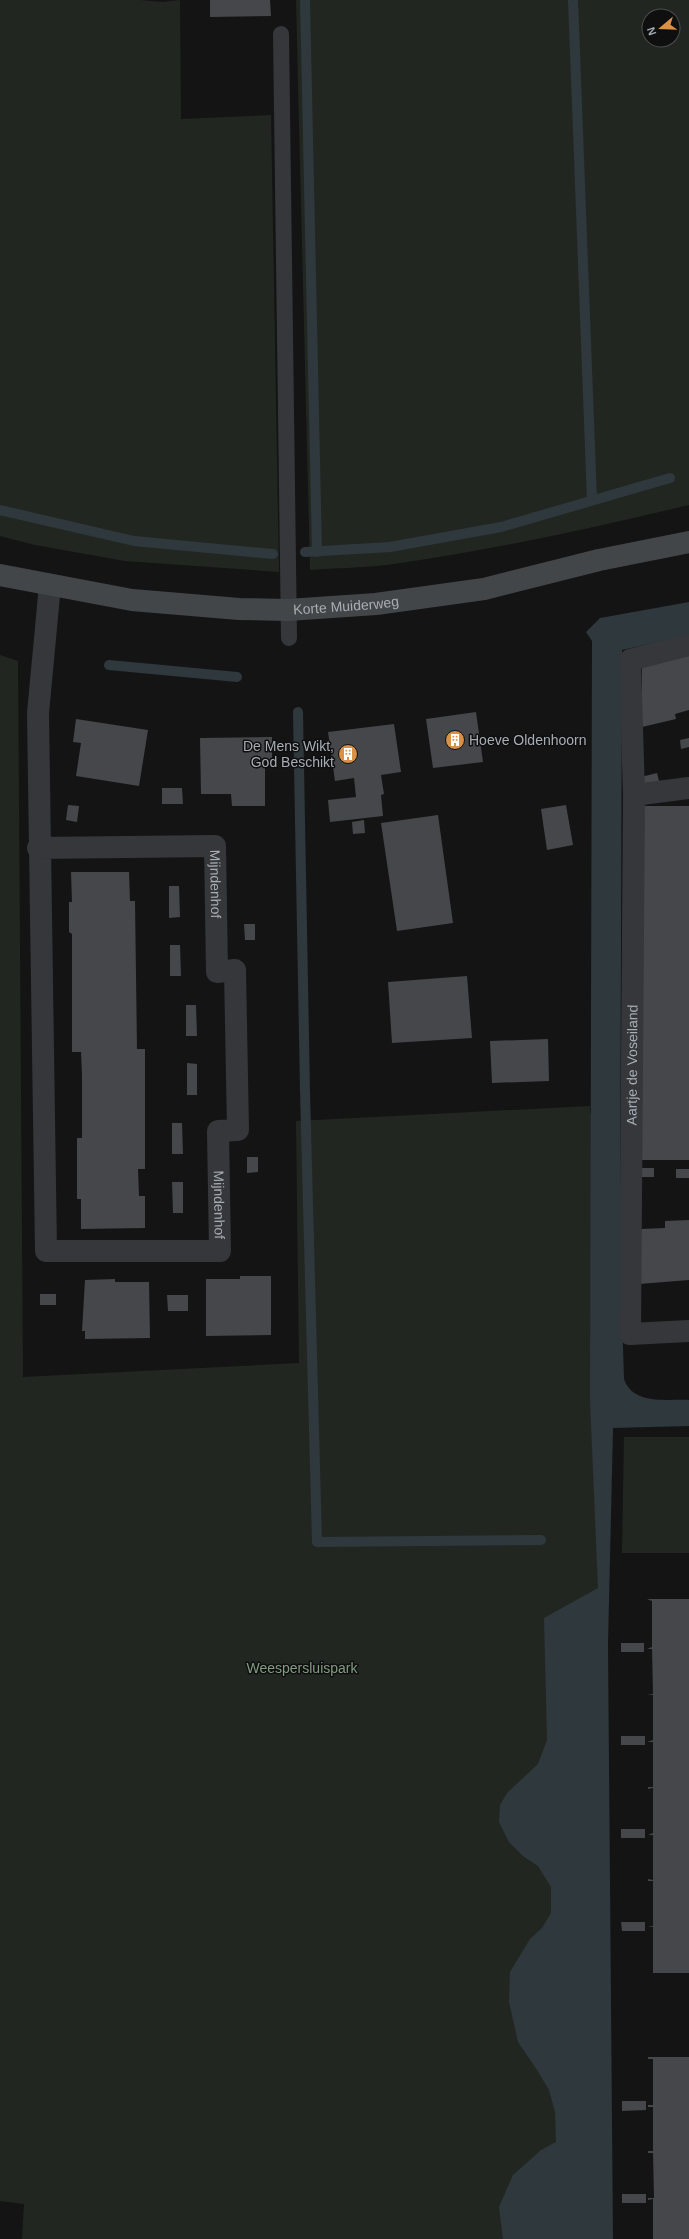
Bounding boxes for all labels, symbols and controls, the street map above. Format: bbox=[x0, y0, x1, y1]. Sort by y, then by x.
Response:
north arrow bbox=[641, 8, 681, 48]
text: N bbox=[645, 25, 659, 37]
street label: Korte Muiderweg bbox=[293, 593, 400, 618]
building icon: Hoeve Oldenhoorn bbox=[444, 729, 466, 751]
place label: Hoeve Oldenhoorn bbox=[469, 732, 587, 748]
place label: De Mens Wikt, God Beschikt bbox=[243, 738, 334, 770]
building icon: De Mens Wikt, God Beschikt bbox=[337, 743, 359, 765]
street label: Mijndenhof bbox=[207, 850, 224, 919]
street label: Aartje de Voseiland bbox=[624, 1005, 640, 1125]
street label: Mijndenhof bbox=[211, 1170, 228, 1239]
park label: Weespersluispark bbox=[246, 1660, 359, 1676]

